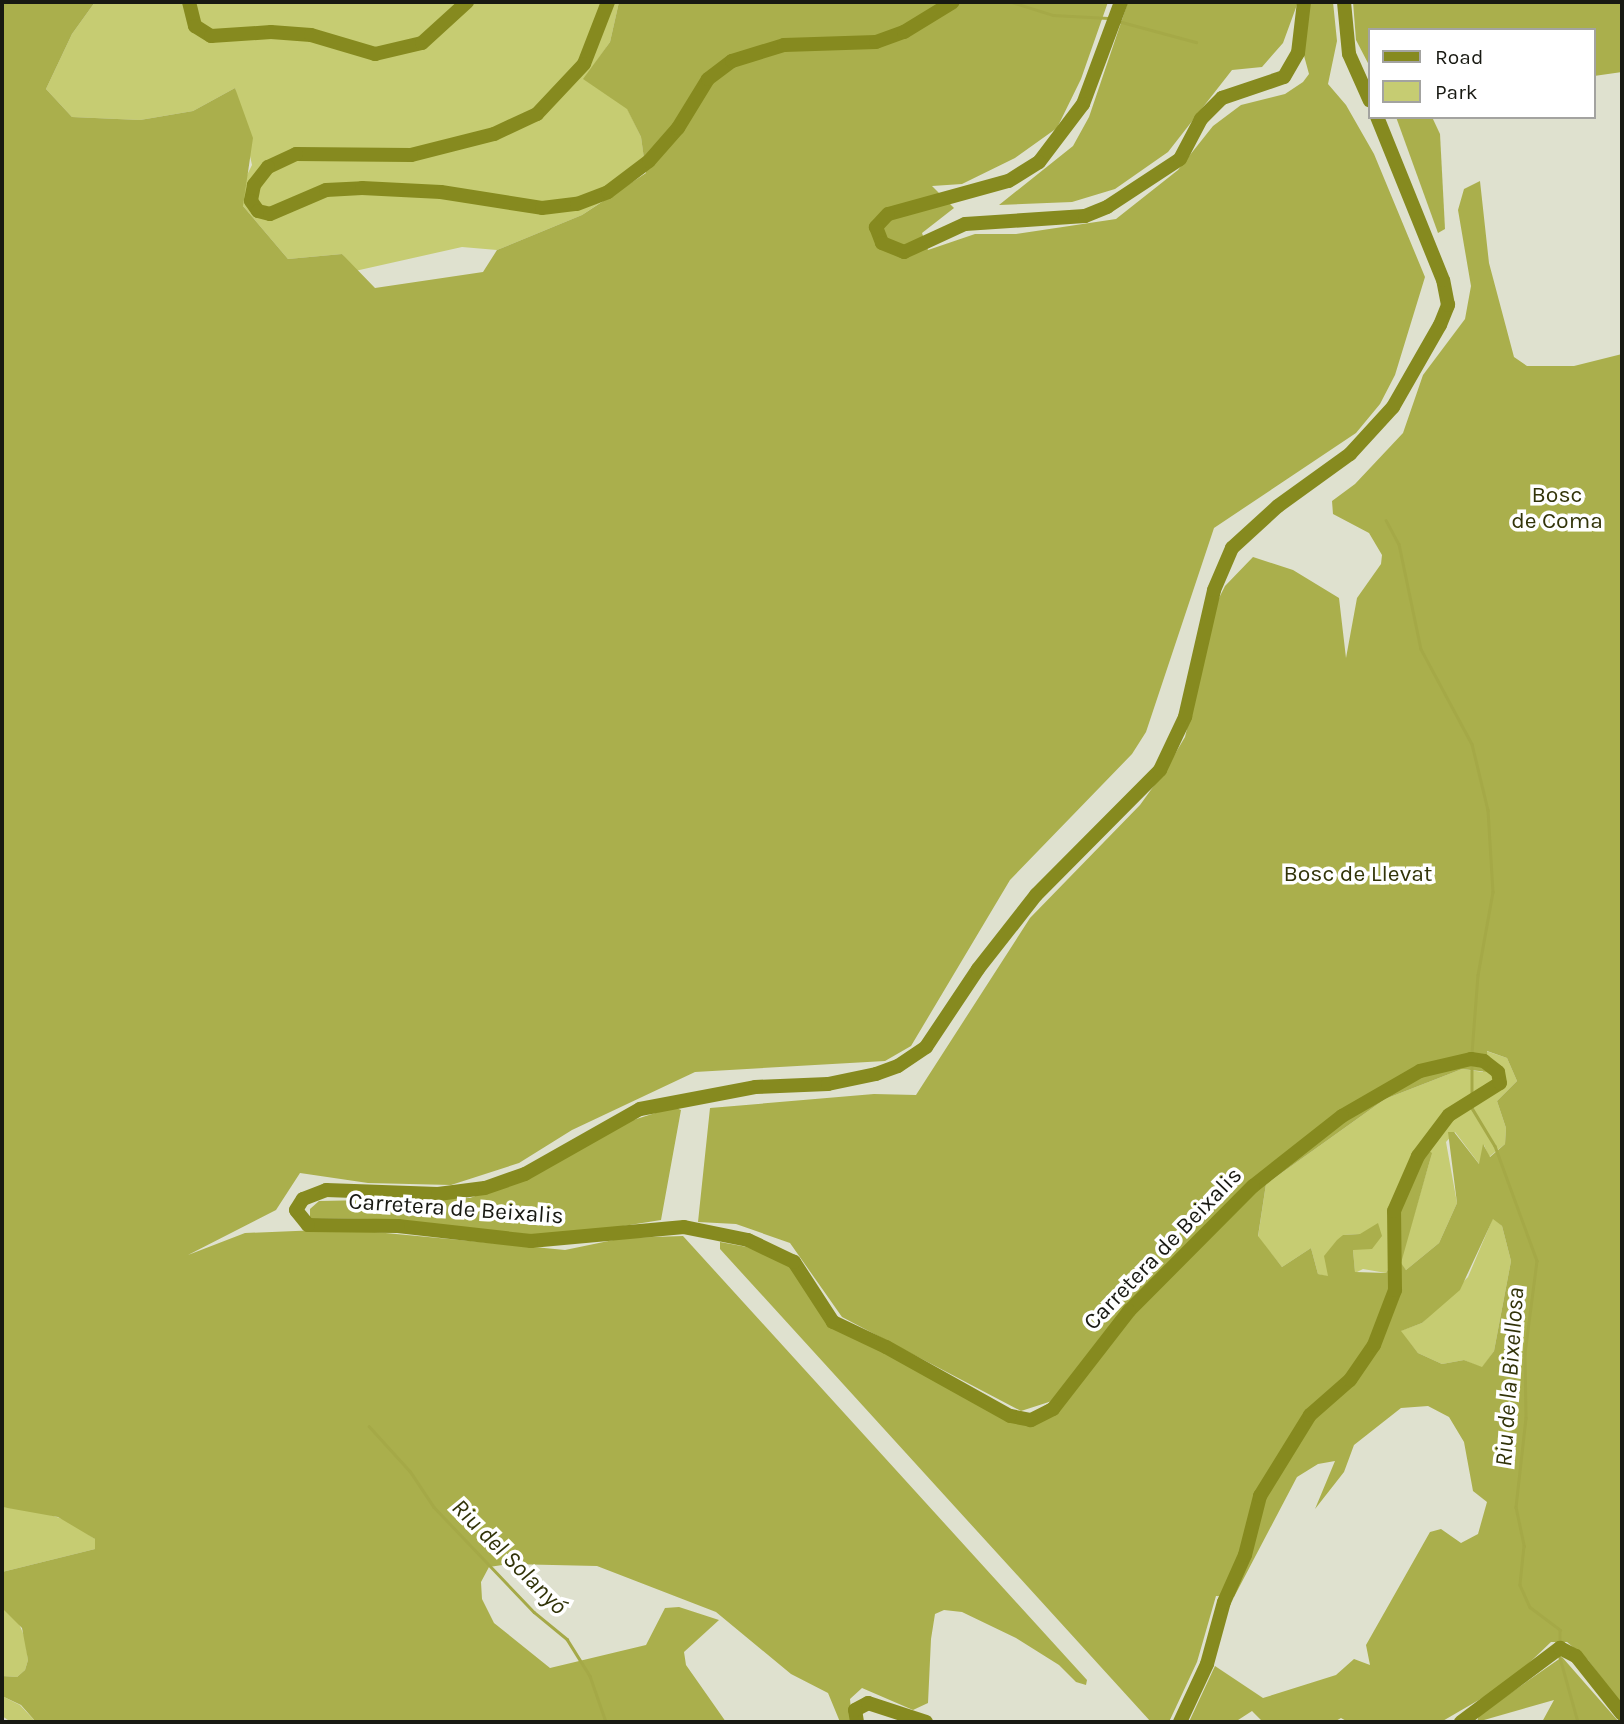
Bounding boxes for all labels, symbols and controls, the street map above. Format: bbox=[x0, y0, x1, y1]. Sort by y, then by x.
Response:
legend bbox=[1368, 28, 1596, 119]
text: Road bbox=[1435, 45, 1483, 69]
text: Park bbox=[1435, 80, 1478, 104]
park label: Bosc de Coma bbox=[1511, 481, 1603, 535]
park label: Bosc de Llevat bbox=[1283, 860, 1433, 888]
street label: Carretera de Beixalis bbox=[1078, 1162, 1248, 1336]
street label: Carretera de Beixalis bbox=[347, 1188, 565, 1230]
water label: Riu de la Bixellosa bbox=[1489, 1286, 1531, 1468]
water label: Riu del Solanyó bbox=[445, 1493, 573, 1621]

